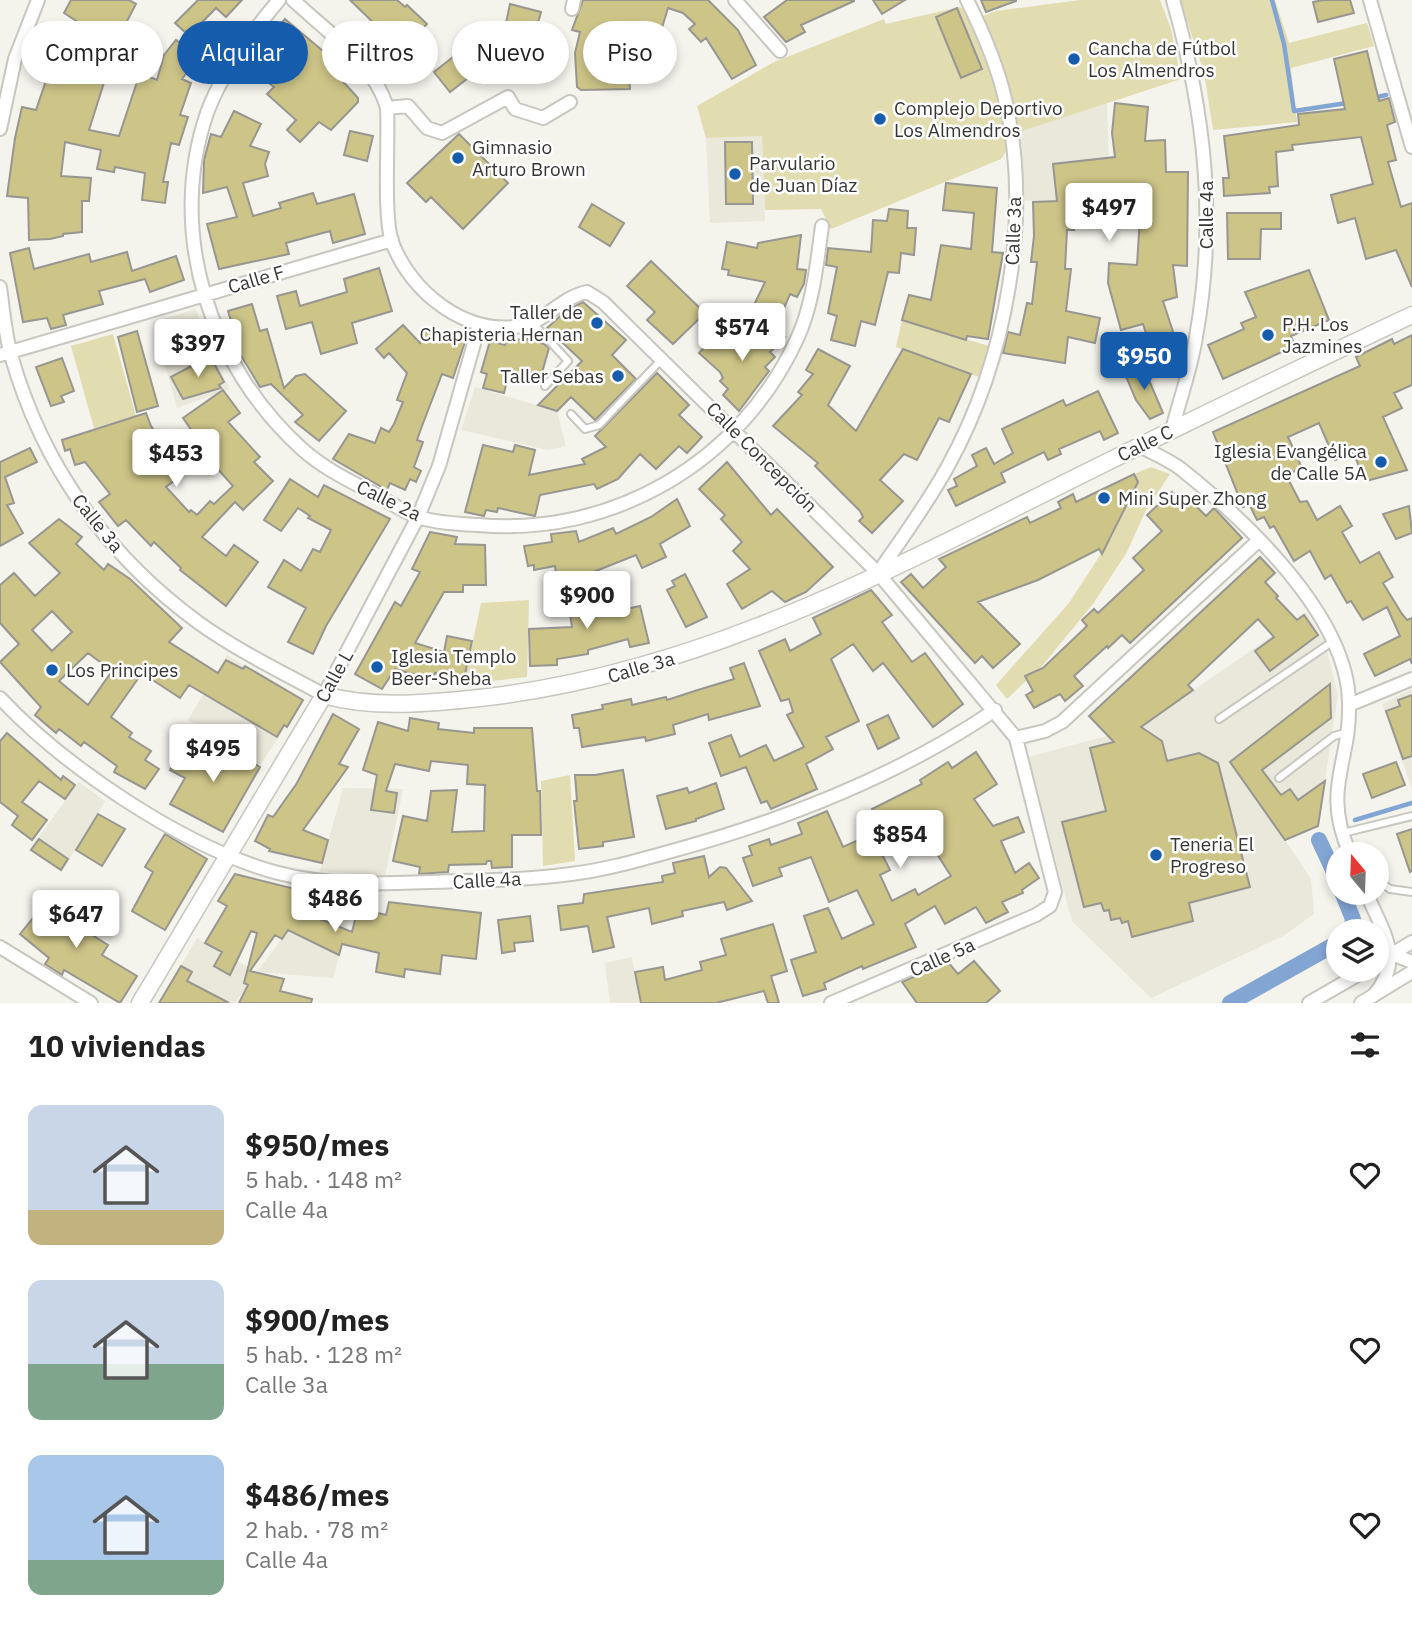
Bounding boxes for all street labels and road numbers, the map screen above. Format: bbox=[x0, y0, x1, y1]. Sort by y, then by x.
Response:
street label: Calle 4a bbox=[1194, 181, 1218, 249]
street label: Calle 3a bbox=[1000, 196, 1026, 266]
street label: Calle F bbox=[225, 260, 287, 298]
street label: Calle Concepción bbox=[702, 397, 822, 517]
street label: Calle C bbox=[1113, 419, 1177, 467]
street label: Calle 2a bbox=[353, 474, 425, 526]
street label: Calle 3a bbox=[67, 489, 129, 557]
street label: Calle L bbox=[310, 645, 358, 707]
street label: Calle 3a bbox=[605, 646, 677, 688]
street label: Calle 4a bbox=[452, 866, 522, 894]
street label: Calle 5a bbox=[906, 932, 978, 982]

